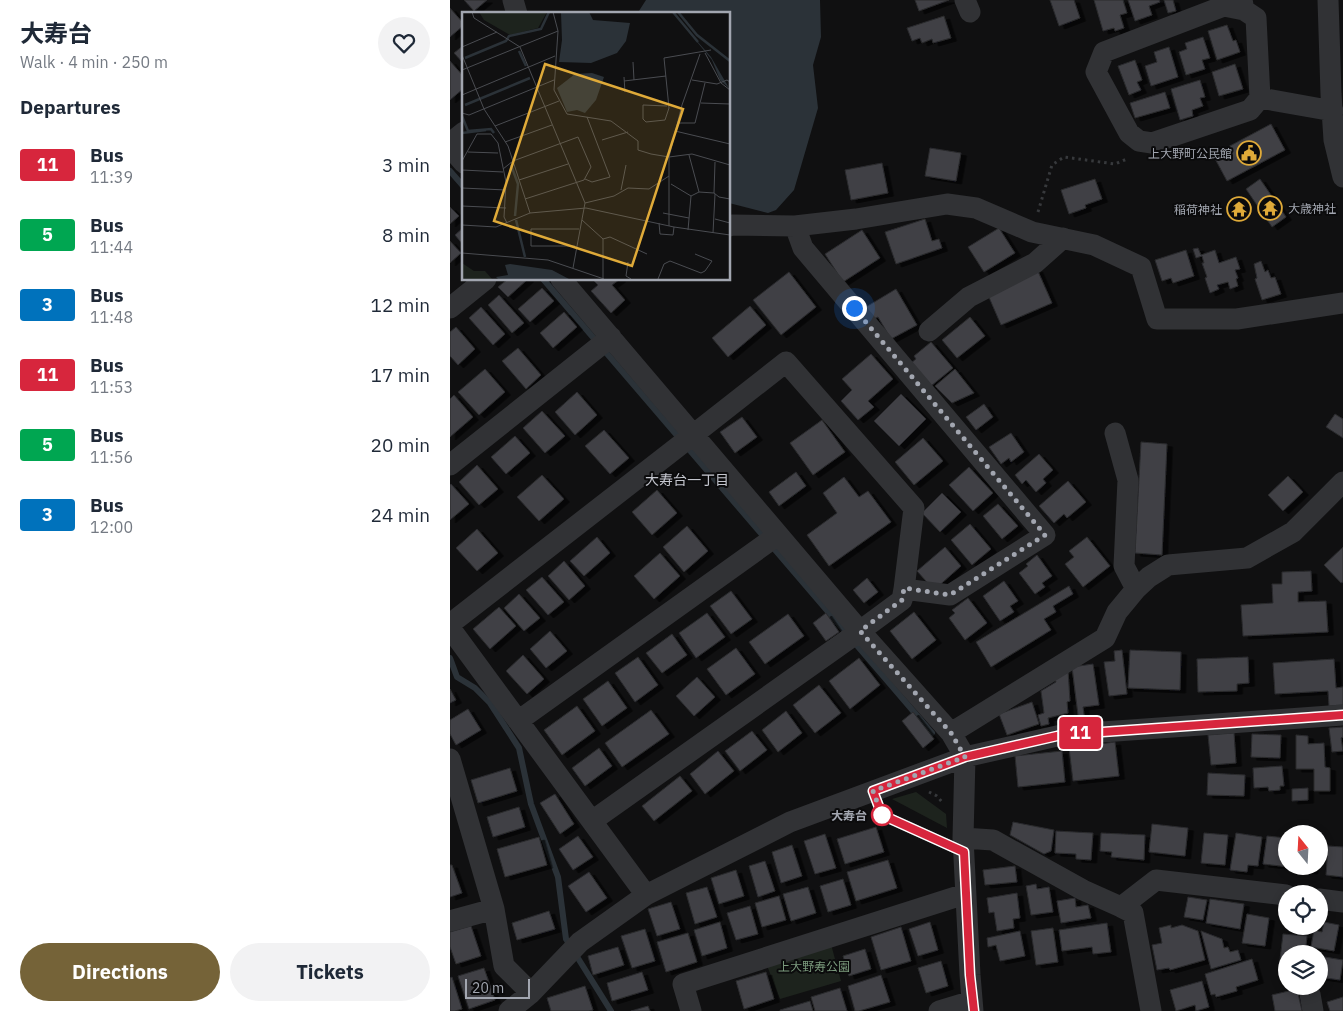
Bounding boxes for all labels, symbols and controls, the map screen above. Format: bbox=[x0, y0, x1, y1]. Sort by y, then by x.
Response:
inset map bbox=[462, 12, 730, 280]
text: 大寿台 bbox=[20, 17, 92, 49]
button: heart bbox=[378, 17, 430, 69]
text: Walk · 4 min · 250 m bbox=[20, 52, 168, 72]
text: Departures bbox=[20, 95, 120, 119]
public building icon: 上大野町公民館 bbox=[1236, 140, 1262, 166]
text: Bus bbox=[90, 143, 124, 167]
place label: 上大野町公民館 bbox=[1148, 146, 1232, 161]
text: 11 bbox=[37, 153, 58, 176]
text: 3 min bbox=[382, 153, 430, 177]
text: 11:39 bbox=[90, 167, 133, 187]
temple icon: 大歳神社 bbox=[1257, 195, 1283, 221]
temple icon: 稲荷神社 bbox=[1226, 196, 1252, 222]
place label: 大歳神社 bbox=[1288, 201, 1336, 216]
place label: 稲荷神社 bbox=[1174, 202, 1222, 217]
text: Bus bbox=[90, 213, 124, 237]
text: 5 bbox=[42, 223, 53, 246]
text: 8 min bbox=[382, 223, 430, 247]
text: 11:44 bbox=[90, 237, 133, 257]
text: Bus bbox=[90, 283, 124, 307]
text: 3 bbox=[42, 293, 53, 316]
text: 12 min bbox=[371, 293, 430, 317]
your location bbox=[842, 296, 867, 321]
text: 11:48 bbox=[90, 307, 133, 327]
text: Bus bbox=[90, 353, 124, 377]
text: 11 bbox=[37, 363, 58, 386]
text: 17 min bbox=[371, 363, 430, 387]
text: 11:53 bbox=[90, 377, 133, 397]
text: Bus bbox=[90, 423, 124, 447]
text: 5 bbox=[42, 433, 53, 456]
text: 20 min bbox=[371, 433, 430, 457]
text: 11:56 bbox=[90, 447, 133, 467]
district label: 大寿台一丁目 bbox=[645, 471, 729, 489]
text: Bus bbox=[90, 493, 124, 517]
text: 3 bbox=[42, 503, 53, 526]
text: 24 min bbox=[371, 503, 430, 527]
text: 12:00 bbox=[90, 517, 133, 537]
line badge: 11 bbox=[1058, 717, 1102, 749]
text: 11 bbox=[1069, 721, 1091, 744]
marker: 大寿台 bbox=[871, 804, 893, 826]
place label: 大寿台 bbox=[831, 808, 867, 823]
north arrow bbox=[1278, 825, 1328, 875]
map controls bbox=[1278, 825, 1328, 995]
button: locate bbox=[1278, 885, 1328, 935]
button: Directions bbox=[20, 943, 220, 1001]
button: Tickets bbox=[230, 943, 430, 1001]
button: layers bbox=[1278, 945, 1328, 995]
park label: 上大野寿公園 bbox=[778, 959, 850, 974]
scale bar bbox=[465, 976, 530, 999]
text: 20 m bbox=[472, 979, 504, 997]

